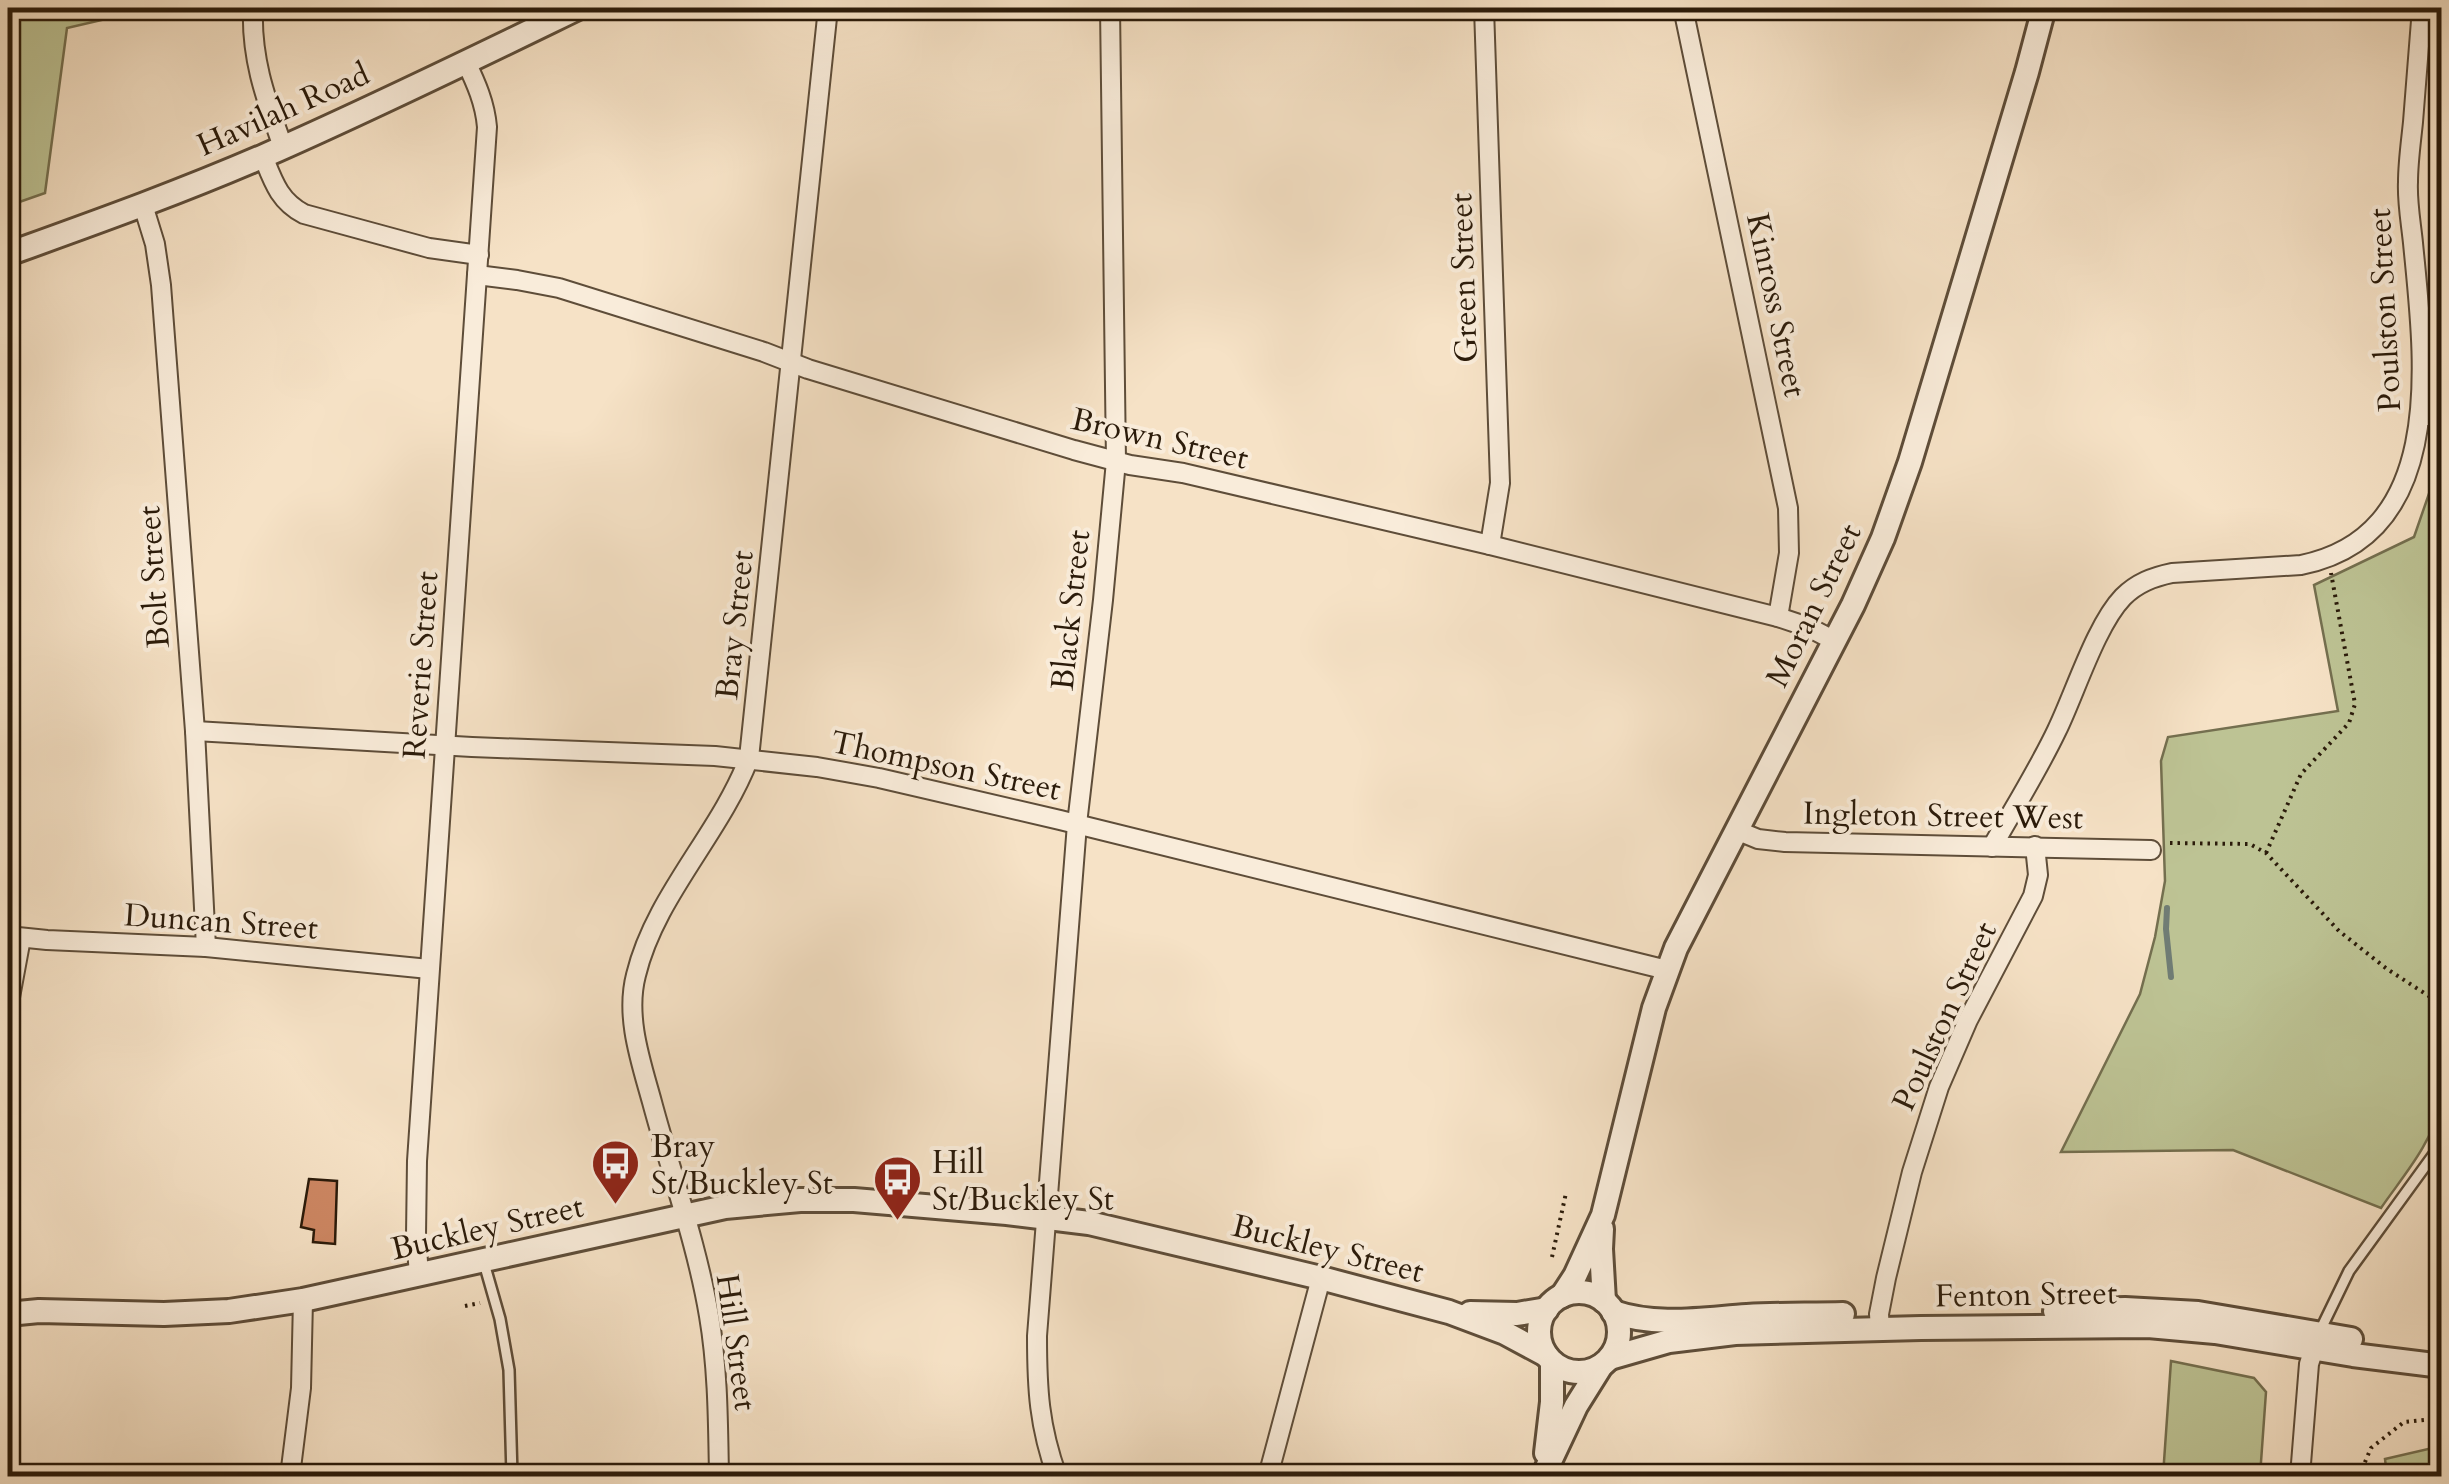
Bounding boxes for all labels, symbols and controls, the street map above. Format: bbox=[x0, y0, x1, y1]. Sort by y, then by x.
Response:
street label: Havilah Road bbox=[190, 52, 377, 167]
street label: Green Street bbox=[1439, 192, 1489, 364]
street label: Poulston Street bbox=[2358, 207, 2412, 413]
street label: Kinross Street bbox=[1735, 209, 1817, 401]
street label: Brown Street bbox=[1067, 397, 1252, 481]
street label: Bolt Street bbox=[127, 504, 181, 650]
street label: Moran Street bbox=[1755, 516, 1872, 694]
street label: Black Street bbox=[1041, 528, 1101, 692]
street label: Bray Street bbox=[705, 548, 765, 702]
street label: Reverie Street bbox=[392, 570, 450, 760]
street label: Thompson Street bbox=[827, 720, 1065, 812]
street label: Ingleton Street West bbox=[1803, 792, 2083, 840]
street label: Duncan Street bbox=[123, 893, 319, 951]
street label: Poulston Street bbox=[1882, 915, 2008, 1118]
place label: Bray St/Buckley St bbox=[651, 1125, 833, 1206]
bus stop icon: Bray St/Buckley St bbox=[590, 1138, 642, 1206]
place label: Hill St/Buckley St bbox=[932, 1141, 1114, 1222]
bus stop icon: Hill St/Buckley St bbox=[871, 1154, 923, 1222]
street label: Buckley Street bbox=[387, 1184, 588, 1271]
street label: Buckley Street bbox=[1227, 1204, 1428, 1294]
street label: Hill Street bbox=[705, 1271, 767, 1413]
street label: Fenton Street bbox=[1935, 1271, 2117, 1319]

